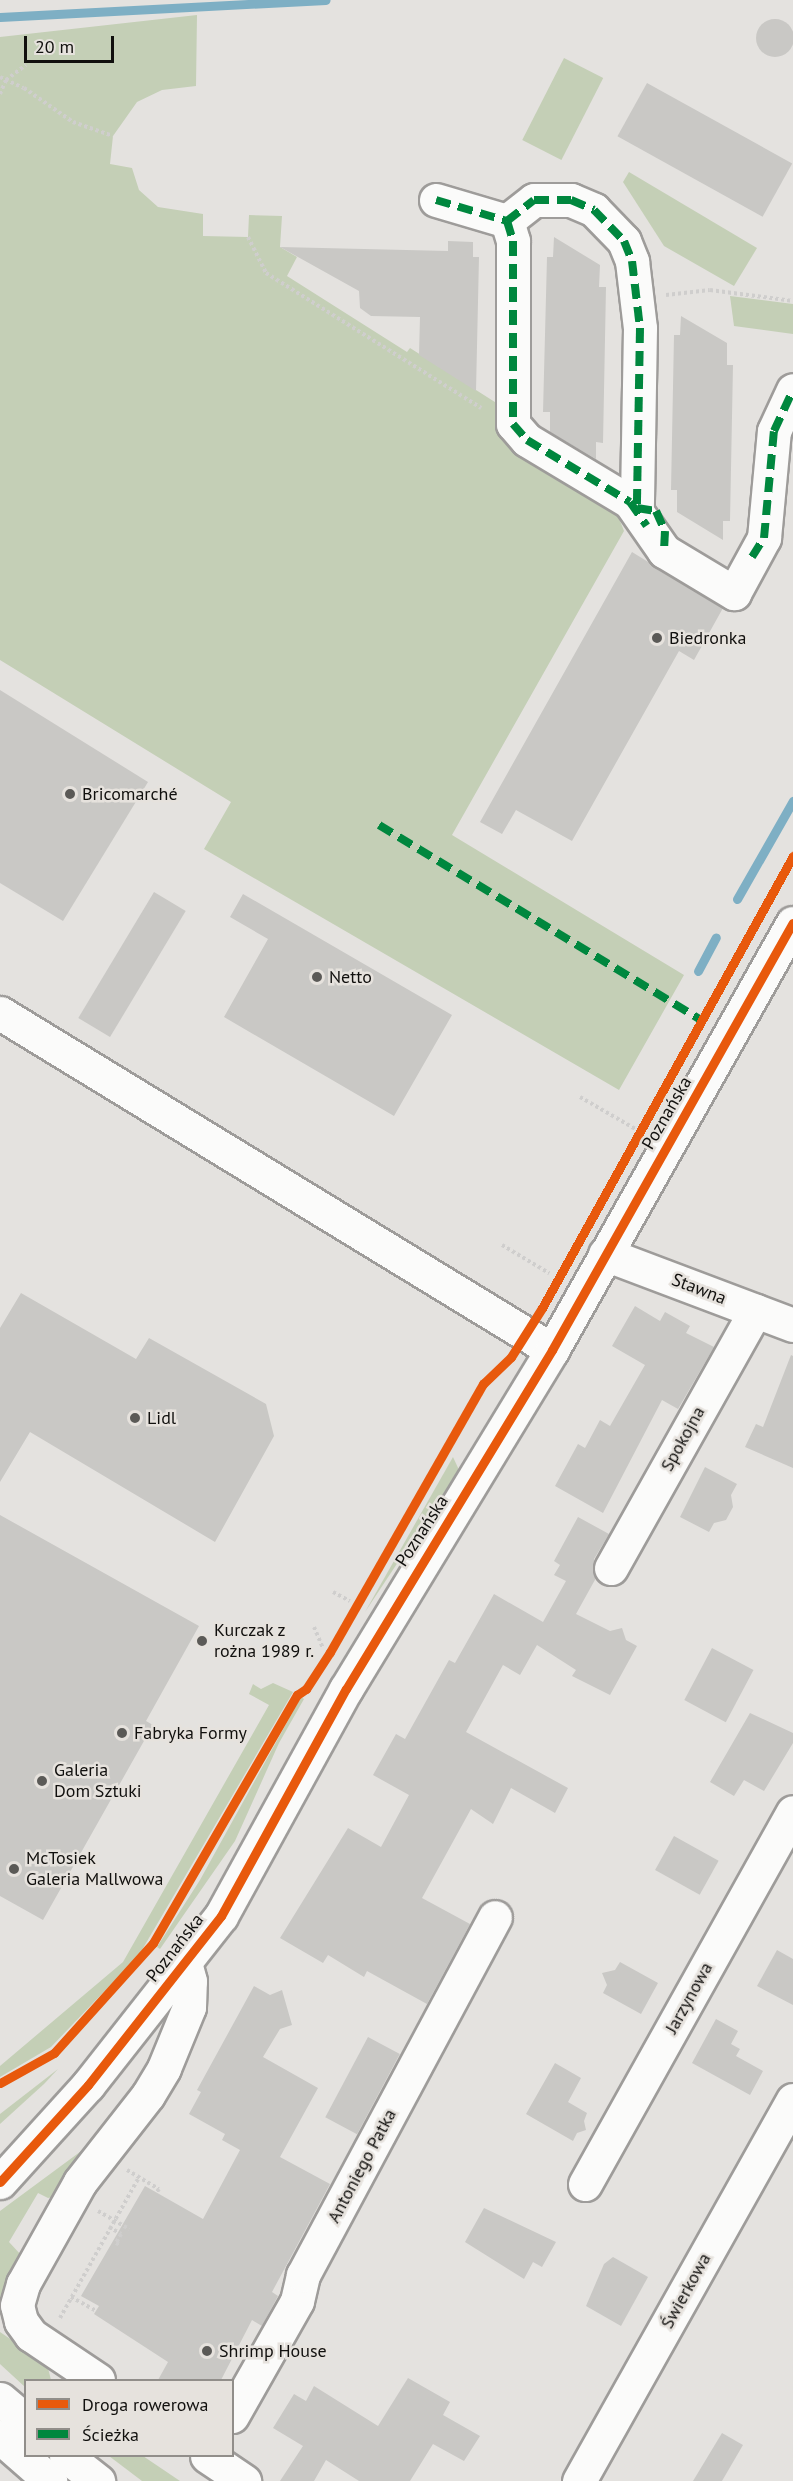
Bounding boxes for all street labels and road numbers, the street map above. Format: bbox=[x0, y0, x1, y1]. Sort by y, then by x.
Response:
street label: Poznańska bbox=[638, 1073, 696, 1153]
street label: Stawna bbox=[669, 1269, 729, 1309]
street label: Spokojna bbox=[656, 1403, 710, 1475]
street label: Poznańska bbox=[391, 1491, 453, 1571]
street label: Poznańska bbox=[142, 1910, 208, 1986]
street label: Jarzynowa bbox=[661, 1959, 717, 2037]
street label: Antoniego Patka bbox=[323, 2105, 401, 2227]
street label: Świerkowa bbox=[656, 2250, 716, 2332]

